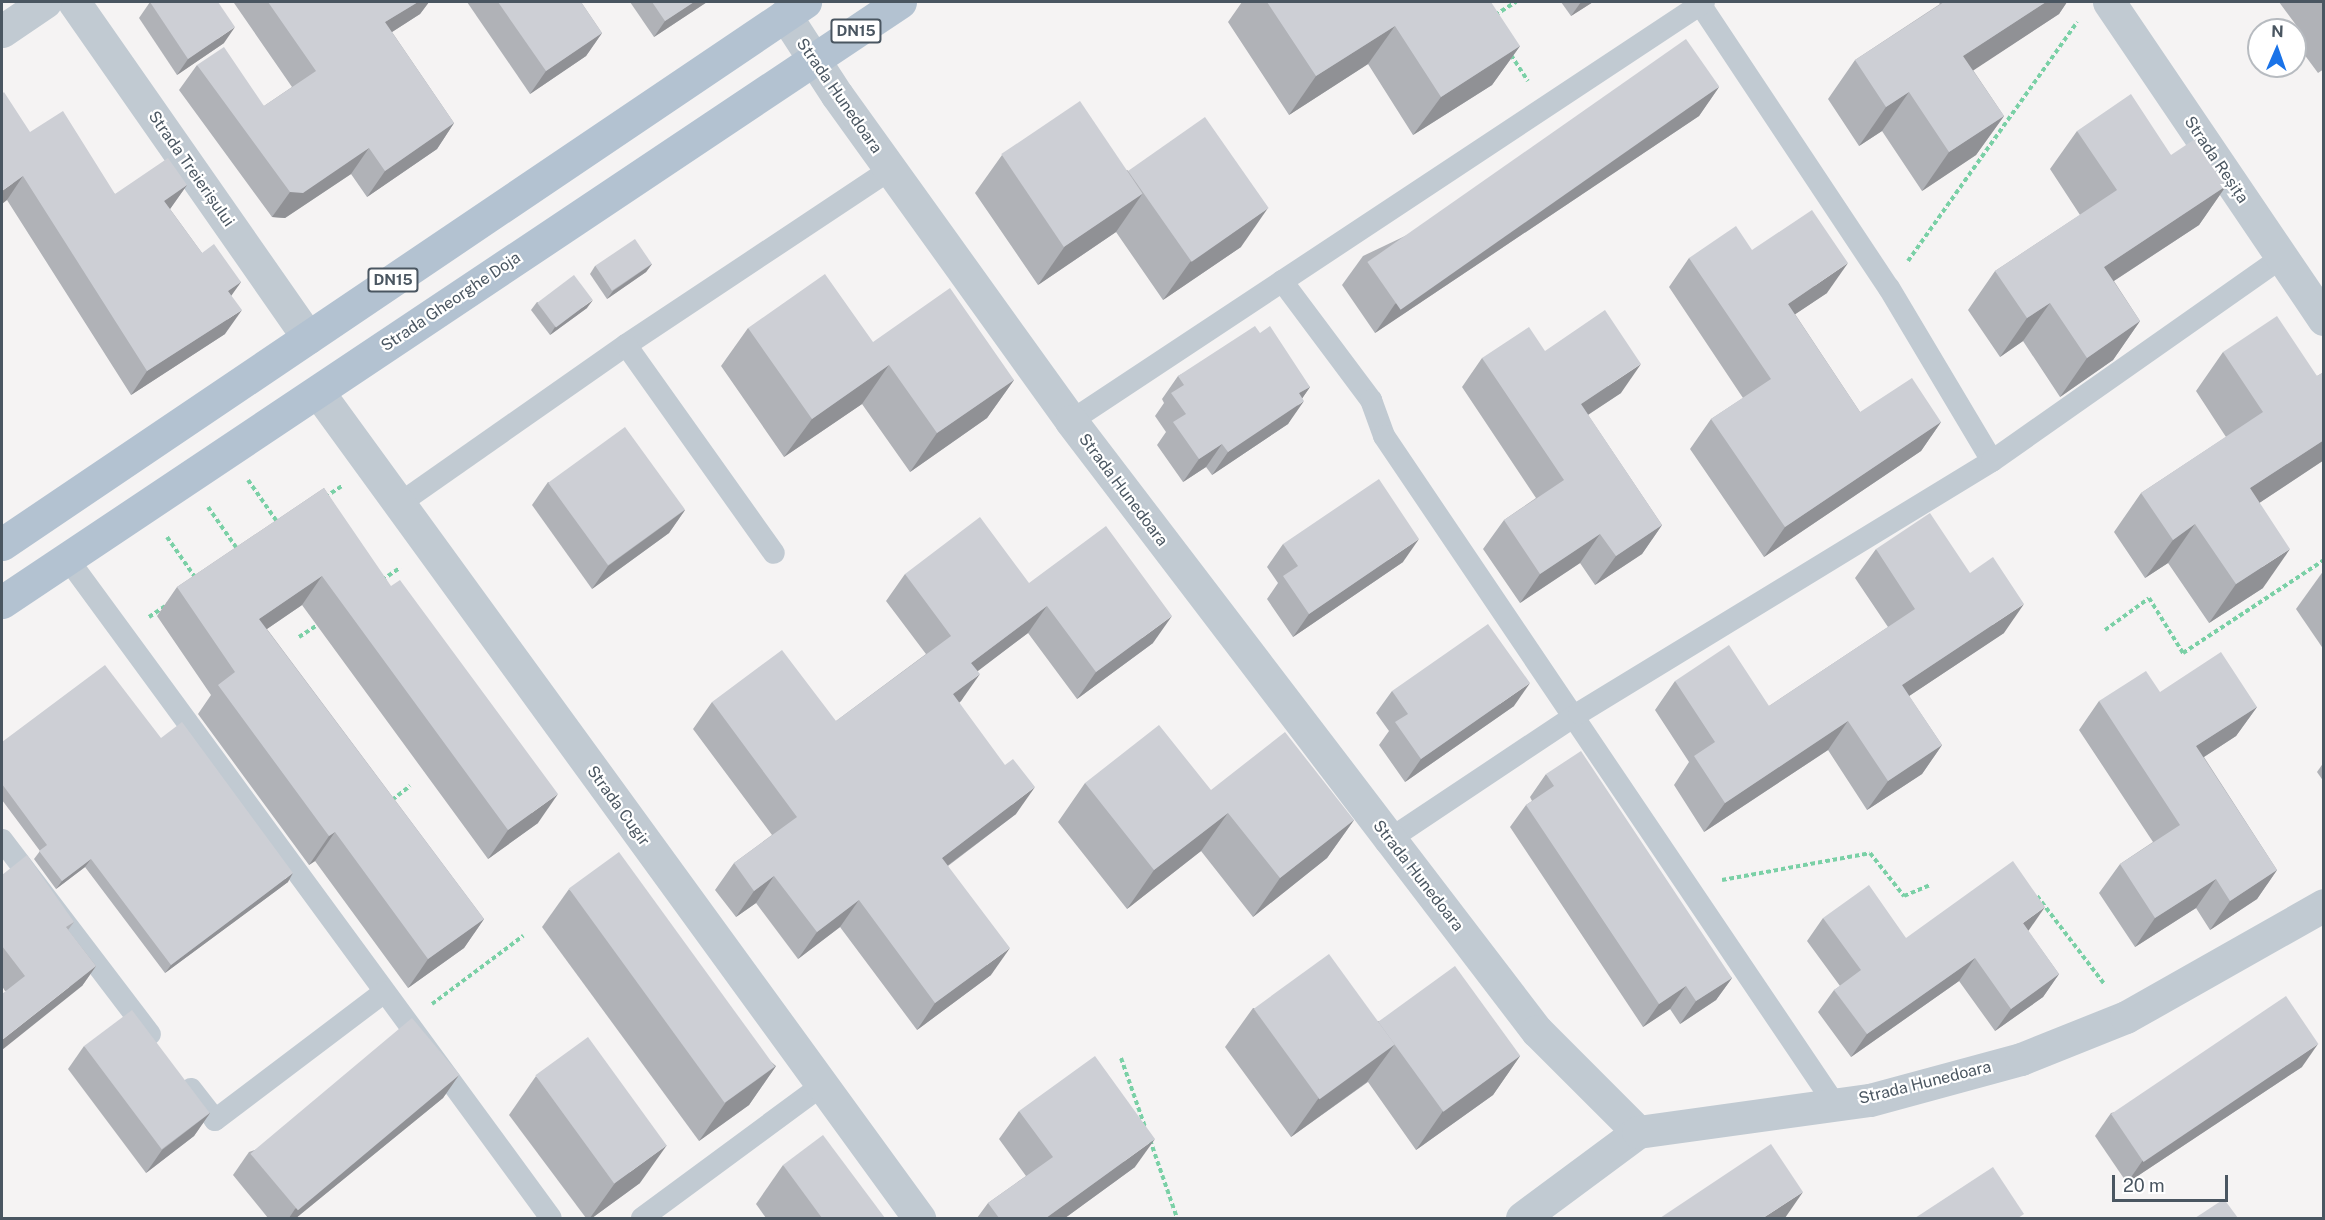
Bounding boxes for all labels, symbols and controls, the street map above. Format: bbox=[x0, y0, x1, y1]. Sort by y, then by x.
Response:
north arrow bbox=[2247, 18, 2307, 78]
road number: DN15 bbox=[829, 19, 883, 43]
text: N bbox=[2271, 22, 2284, 41]
street label: Strada Hunedoara bbox=[792, 35, 886, 157]
street label: Strada Treierișului bbox=[144, 108, 238, 230]
street label: Strada Reșița bbox=[2180, 113, 2252, 207]
street label: Strada Gheorghe Doja bbox=[378, 248, 524, 356]
road number: DN15 bbox=[366, 268, 420, 292]
street label: Strada Hunedoara bbox=[1074, 430, 1172, 550]
street label: Strada Cugir bbox=[583, 762, 653, 850]
street label: Strada Hunedoara bbox=[1369, 817, 1467, 935]
street label: Strada Hunedoara bbox=[1857, 1057, 1993, 1109]
scale bar bbox=[2115, 1163, 2230, 1201]
text: 20 m bbox=[2123, 1175, 2165, 1196]

